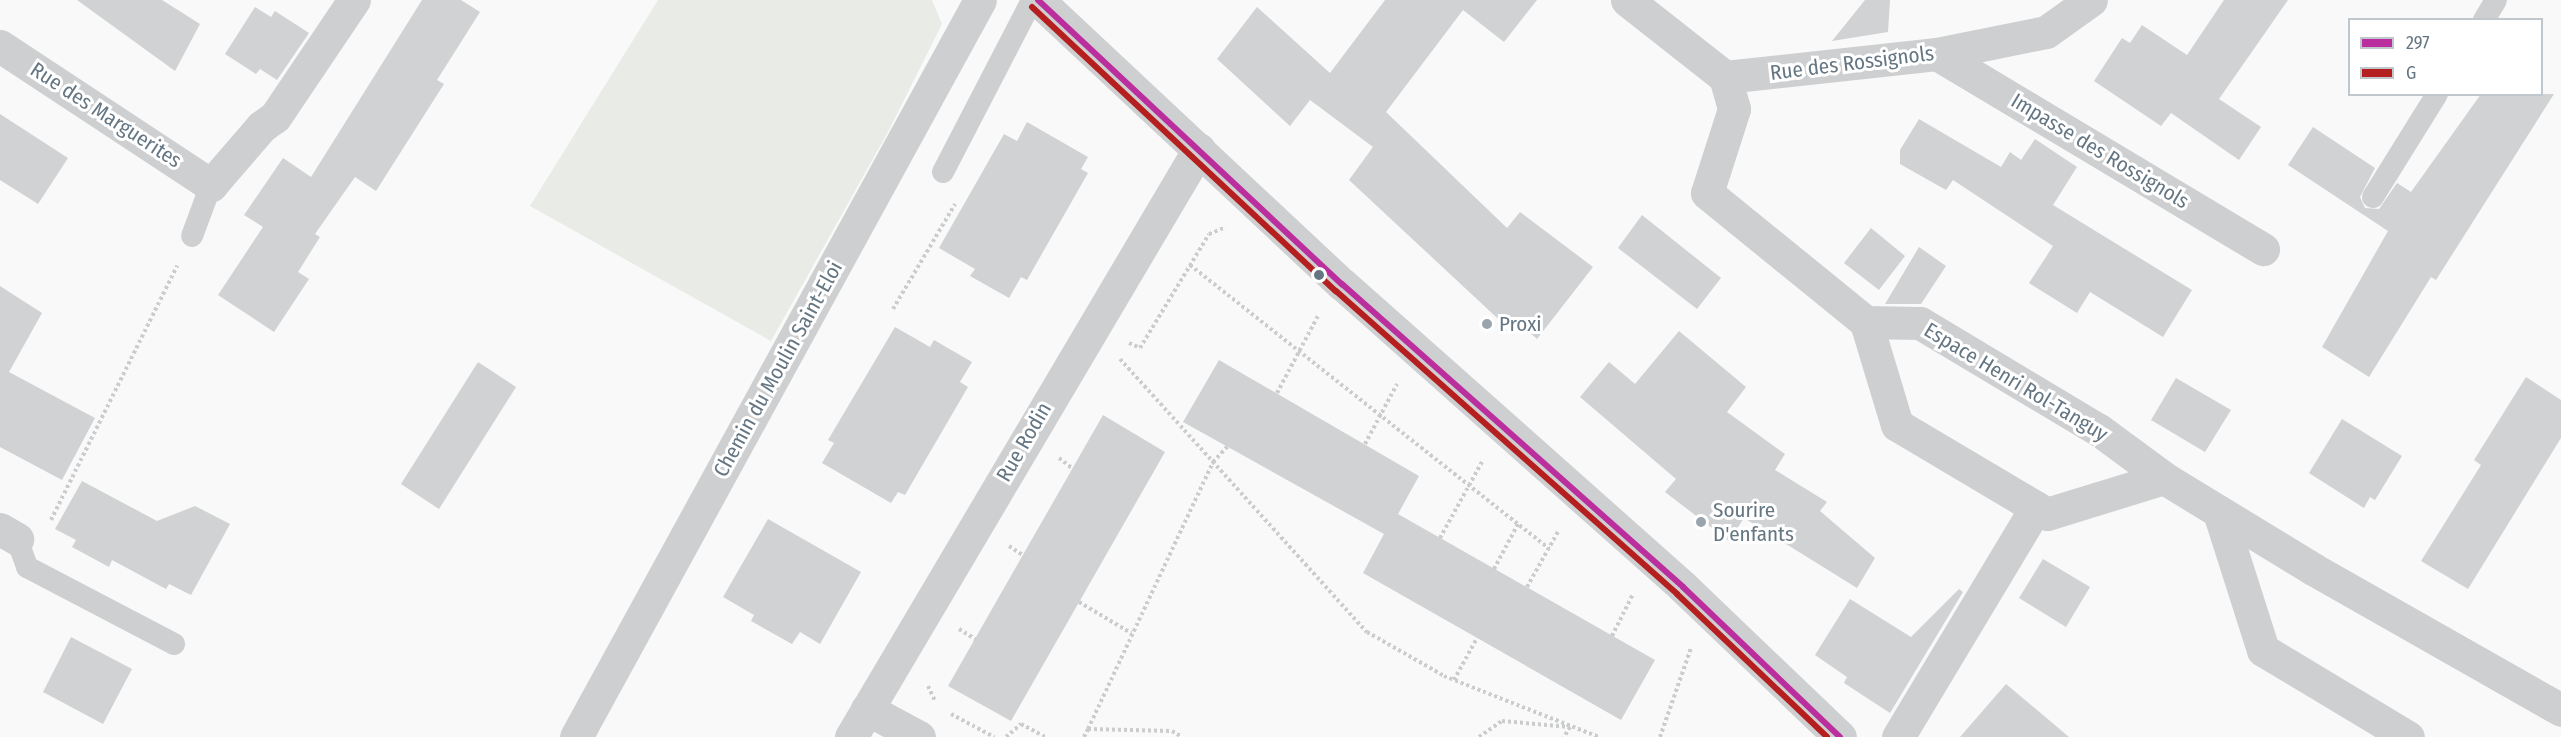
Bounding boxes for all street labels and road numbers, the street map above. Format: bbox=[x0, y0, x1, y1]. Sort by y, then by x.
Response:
street label: Rue des Rossignols bbox=[1769, 40, 1935, 86]
street label: Rue des Marguerites bbox=[26, 57, 186, 173]
street label: Impasse des Rossignols bbox=[2006, 88, 2194, 214]
street label: Chemin du Moulin Saint-Eloi bbox=[708, 257, 848, 481]
street label: Espace Henri Rol-Tanguy bbox=[1920, 317, 2112, 447]
street label: Rue Rodin bbox=[991, 398, 1057, 486]

